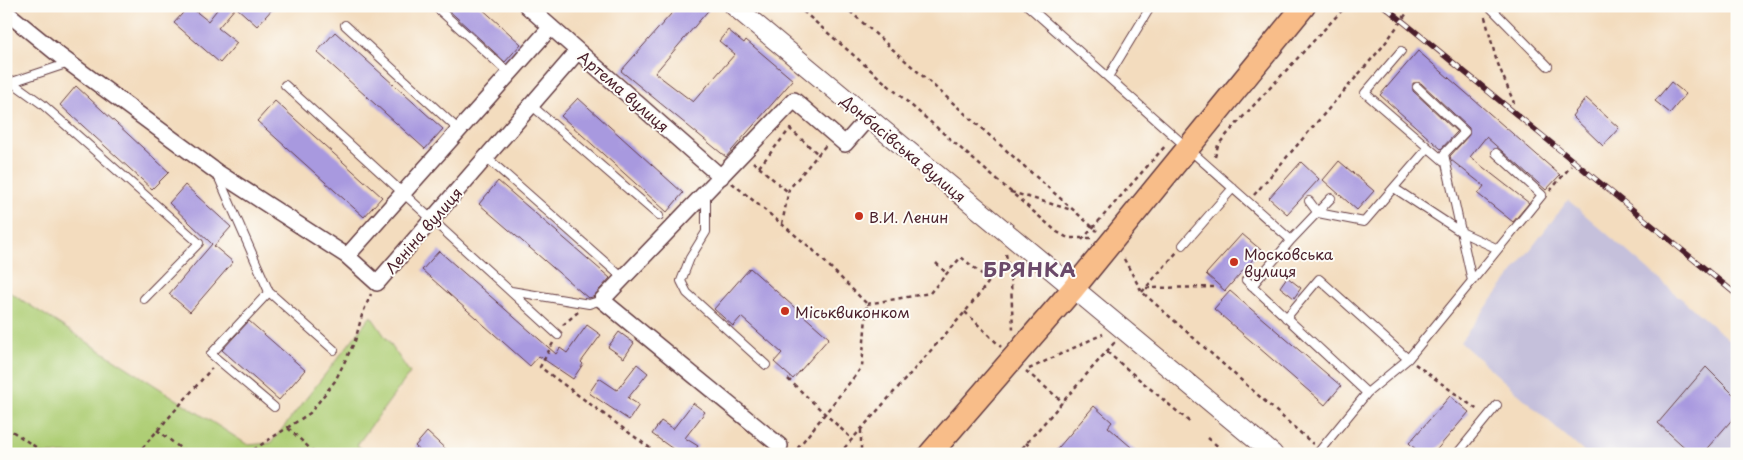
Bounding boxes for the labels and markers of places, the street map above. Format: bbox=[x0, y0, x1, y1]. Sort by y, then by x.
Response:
place label: В.И. Ленин bbox=[869, 205, 948, 228]
marker: В.И. Ленин bbox=[853, 210, 865, 222]
place label: Московська вулиця bbox=[1244, 242, 1334, 282]
marker: Московська вулиця bbox=[1228, 256, 1240, 268]
place label: Міськвиконком bbox=[795, 300, 910, 323]
marker: Міськвиконком bbox=[779, 305, 791, 317]

